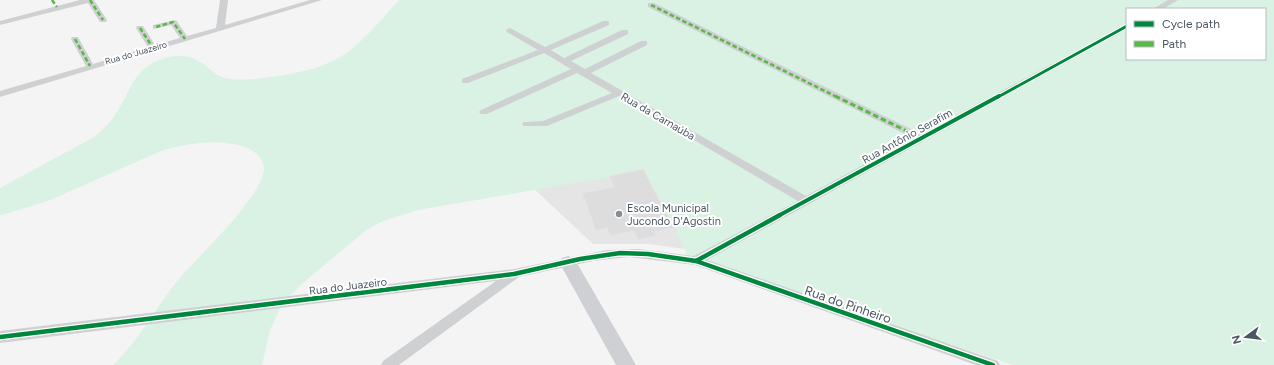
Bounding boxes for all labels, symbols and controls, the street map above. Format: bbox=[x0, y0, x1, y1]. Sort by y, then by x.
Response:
legend bbox=[1126, 8, 1266, 60]
text: Cycle path bbox=[1162, 17, 1220, 31]
text: Path bbox=[1162, 37, 1186, 51]
street label: Rua do Juazeiro bbox=[104, 38, 168, 67]
street label: Rua da Carnaúba bbox=[618, 90, 697, 143]
street label: Rua Antônio Serafim bbox=[860, 106, 955, 167]
place label: Escola Municipal Jucondo D'Agostin bbox=[627, 202, 721, 228]
marker: Escola Municipal Jucondo D'Agostin bbox=[614, 209, 624, 219]
street label: Rua do Juazeiro bbox=[308, 275, 388, 298]
street label: Rua do Pinheiro bbox=[803, 283, 893, 326]
north arrow bbox=[1226, 317, 1266, 357]
text: N bbox=[1229, 334, 1244, 345]

